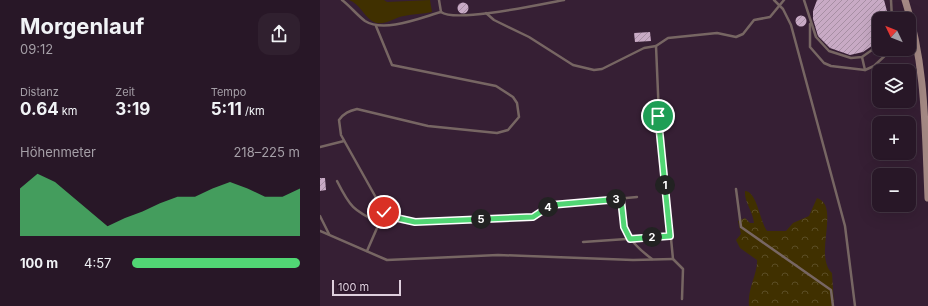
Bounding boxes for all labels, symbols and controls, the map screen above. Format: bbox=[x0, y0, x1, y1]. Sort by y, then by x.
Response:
north arrow bbox=[872, 12, 916, 56]
map controls bbox=[872, 12, 916, 212]
text: Morgenlauf bbox=[20, 13, 144, 39]
button: share bbox=[258, 13, 300, 55]
text: 09:12 bbox=[20, 41, 53, 57]
button: layers bbox=[872, 64, 916, 108]
text: Distanz bbox=[20, 85, 59, 99]
text: Zeit bbox=[115, 85, 135, 99]
text: Tempo bbox=[211, 85, 246, 99]
text: 0.64 bbox=[20, 99, 59, 119]
text: 3:19 bbox=[115, 99, 150, 119]
text: 5:11 bbox=[211, 99, 242, 119]
pin bbox=[641, 99, 675, 133]
text: km bbox=[59, 104, 77, 118]
text: /km bbox=[242, 104, 265, 118]
icon: arrive bbox=[647, 105, 669, 127]
button: + bbox=[872, 116, 916, 160]
text: Höhenmeter bbox=[20, 144, 96, 160]
text: 218–225 m bbox=[233, 144, 300, 160]
button: − bbox=[872, 168, 916, 212]
pin: 1 bbox=[655, 175, 675, 195]
text: 1 bbox=[663, 178, 667, 192]
pin: 3 bbox=[606, 189, 626, 209]
text: 3 bbox=[612, 192, 620, 206]
pin bbox=[367, 195, 401, 229]
pin: 4 bbox=[538, 197, 558, 217]
text: 4 bbox=[544, 200, 552, 214]
icon: check bbox=[373, 201, 395, 223]
pin: 5 bbox=[471, 209, 491, 229]
text: 5 bbox=[477, 212, 485, 226]
pin: 2 bbox=[642, 227, 662, 247]
text: 2 bbox=[649, 230, 655, 244]
text: 100 m bbox=[20, 255, 58, 271]
text: 4:57 bbox=[84, 255, 111, 271]
scale bar bbox=[332, 278, 401, 297]
text: 100 m bbox=[338, 280, 369, 294]

